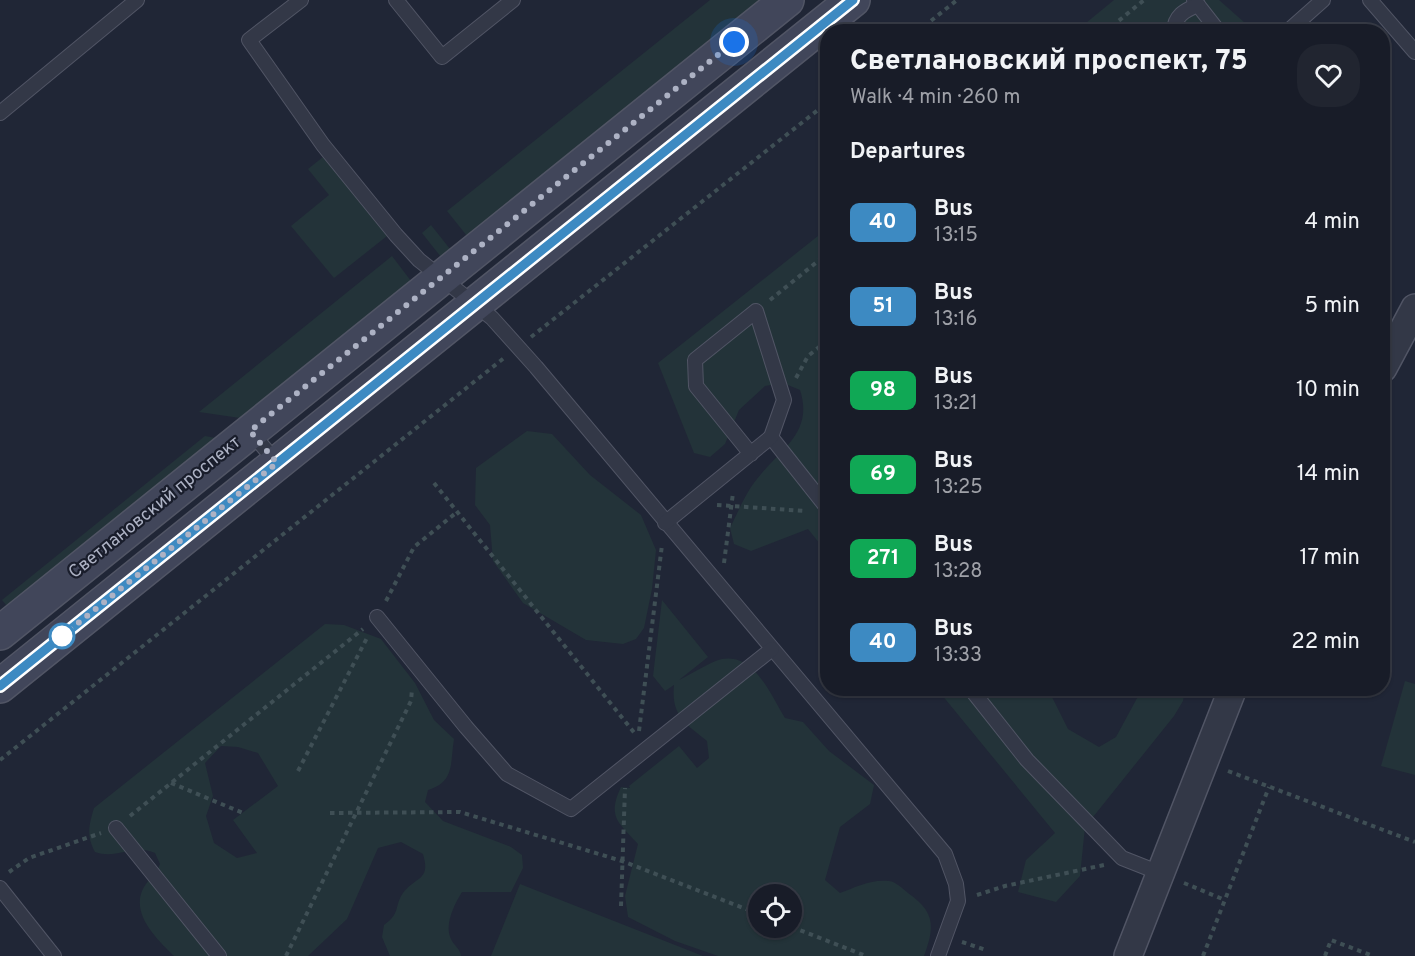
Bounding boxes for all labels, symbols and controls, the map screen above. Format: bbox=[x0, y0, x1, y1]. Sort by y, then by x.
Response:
your location bbox=[719, 27, 749, 57]
text: Светлановский проспект, 75 bbox=[850, 44, 1248, 80]
button: heart bbox=[1297, 44, 1360, 107]
text: Walk · 4 min · 260 m bbox=[850, 85, 1021, 111]
text: Departures bbox=[850, 139, 966, 166]
text: Bus bbox=[934, 196, 973, 223]
text: 40 bbox=[869, 209, 897, 236]
text: 4 min bbox=[1305, 209, 1360, 236]
text: 13:15 bbox=[934, 223, 978, 249]
text: Bus bbox=[934, 280, 973, 307]
text: 51 bbox=[872, 293, 894, 320]
text: 5 min bbox=[1305, 293, 1360, 320]
text: 13:16 bbox=[934, 307, 977, 333]
text: Bus bbox=[934, 364, 973, 391]
text: 98 bbox=[870, 377, 896, 404]
text: 10 min bbox=[1296, 377, 1360, 404]
text: 13:21 bbox=[934, 391, 978, 417]
street label: Светлановский проспект bbox=[64, 431, 246, 585]
text: Bus bbox=[934, 448, 973, 475]
text: 69 bbox=[870, 461, 896, 488]
text: 14 min bbox=[1297, 461, 1360, 488]
text: 13:25 bbox=[934, 475, 983, 501]
text: Bus bbox=[934, 532, 973, 559]
text: 271 bbox=[867, 545, 899, 572]
text: 17 min bbox=[1300, 545, 1360, 572]
text: 13:28 bbox=[934, 559, 982, 585]
text: Bus bbox=[934, 616, 973, 643]
unlabelled marker bbox=[49, 623, 75, 649]
text: 40 bbox=[869, 629, 897, 656]
text: 22 min bbox=[1291, 629, 1360, 656]
text: 13:33 bbox=[934, 643, 982, 669]
map controls bbox=[748, 884, 802, 938]
button: locate bbox=[748, 884, 802, 938]

